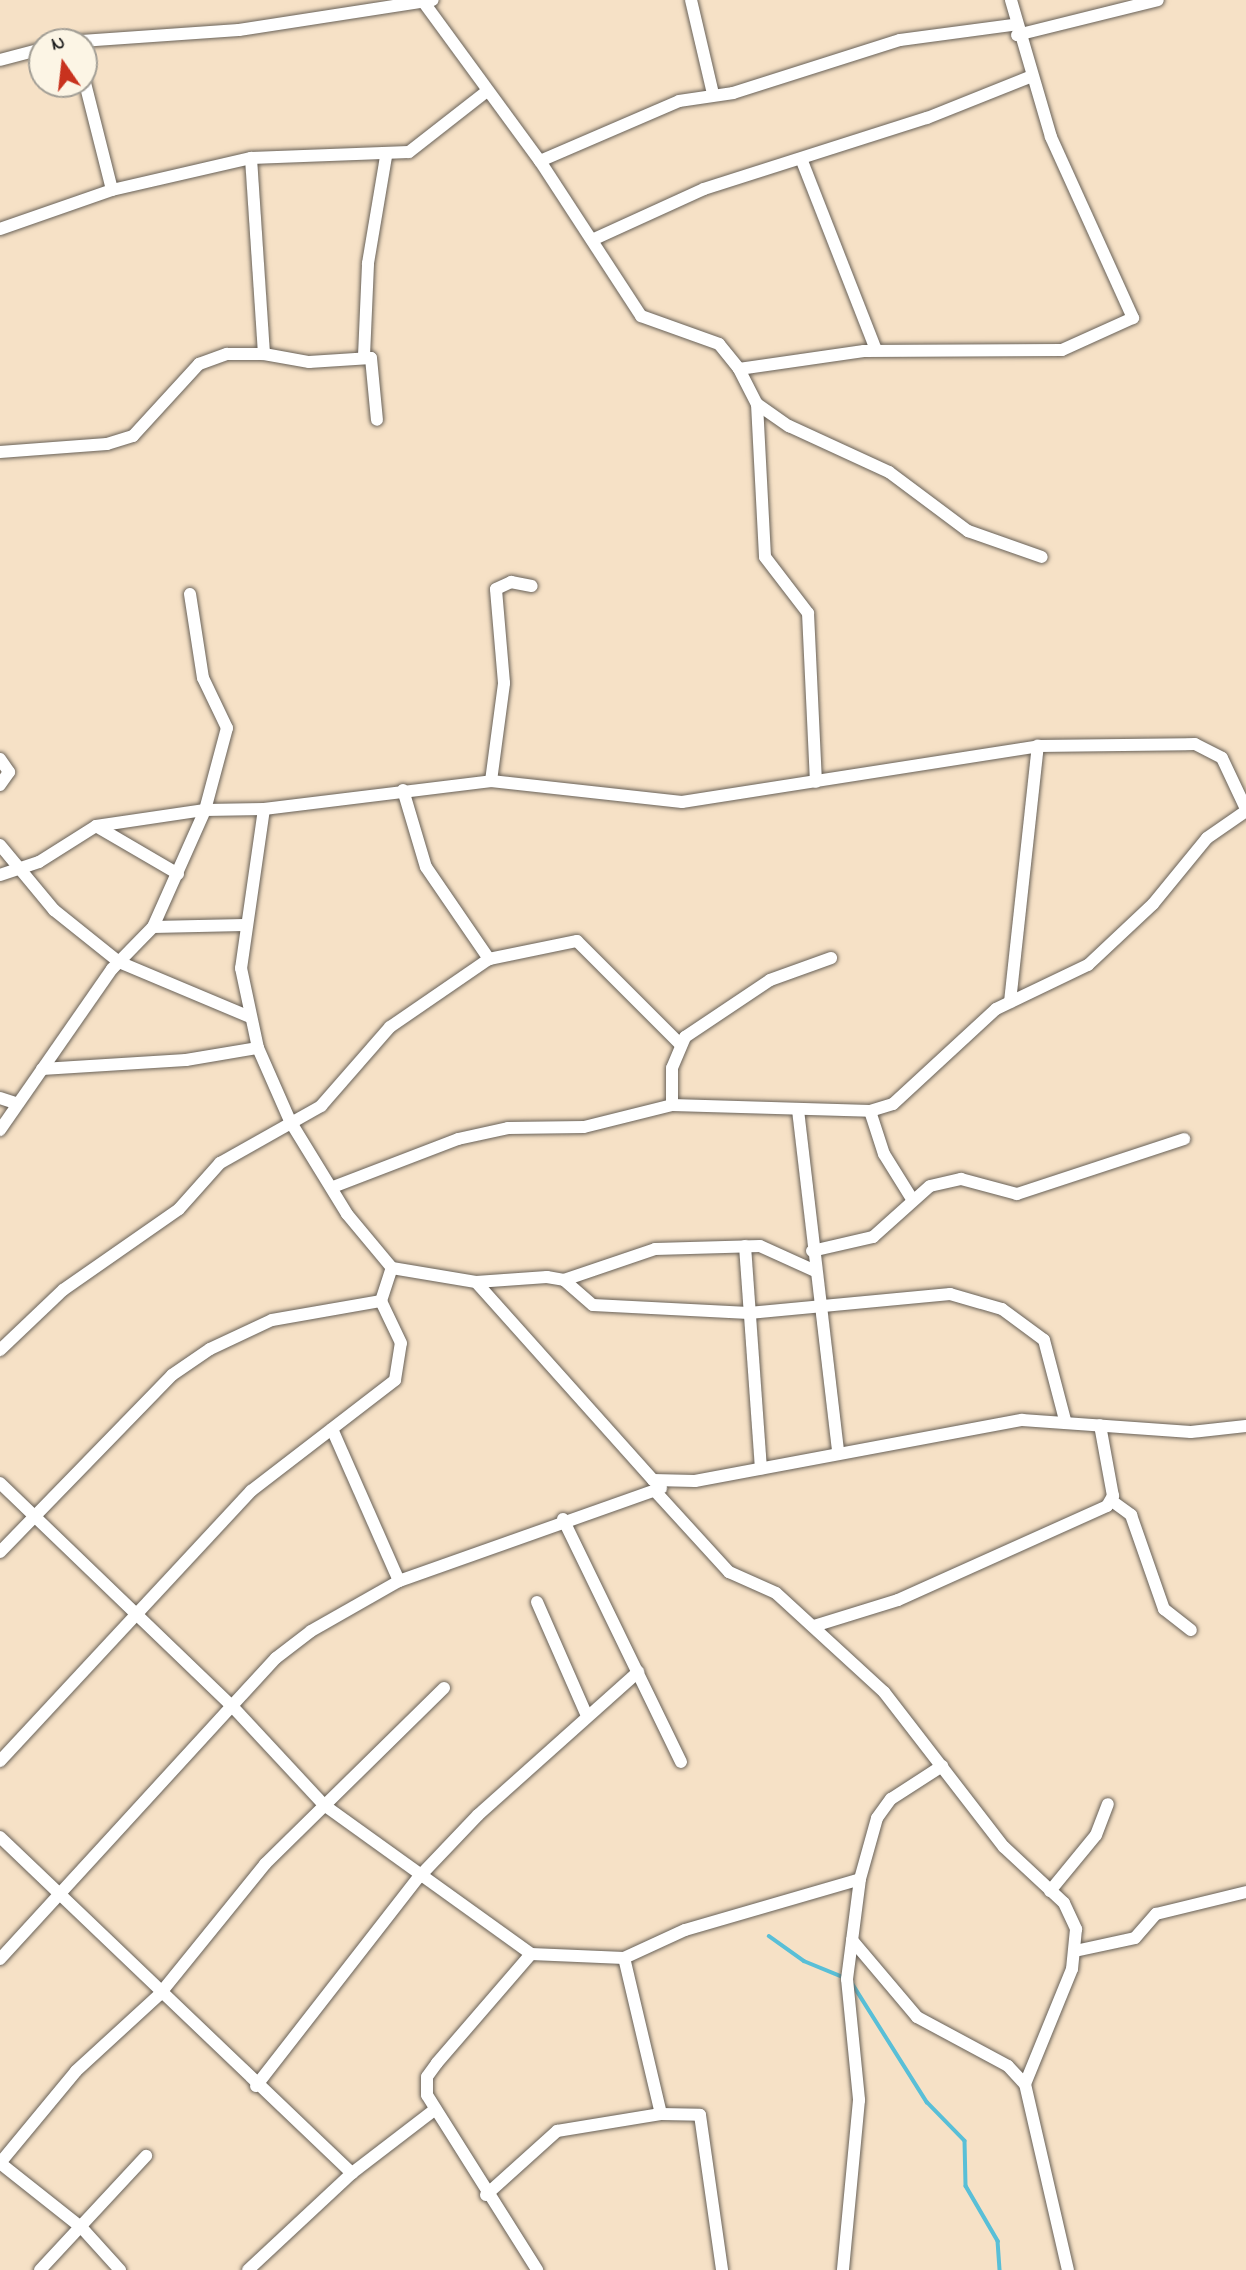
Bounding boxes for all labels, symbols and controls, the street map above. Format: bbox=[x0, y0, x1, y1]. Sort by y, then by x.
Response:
north arrow bbox=[28, 28, 98, 98]
text: N bbox=[49, 29, 68, 59]

